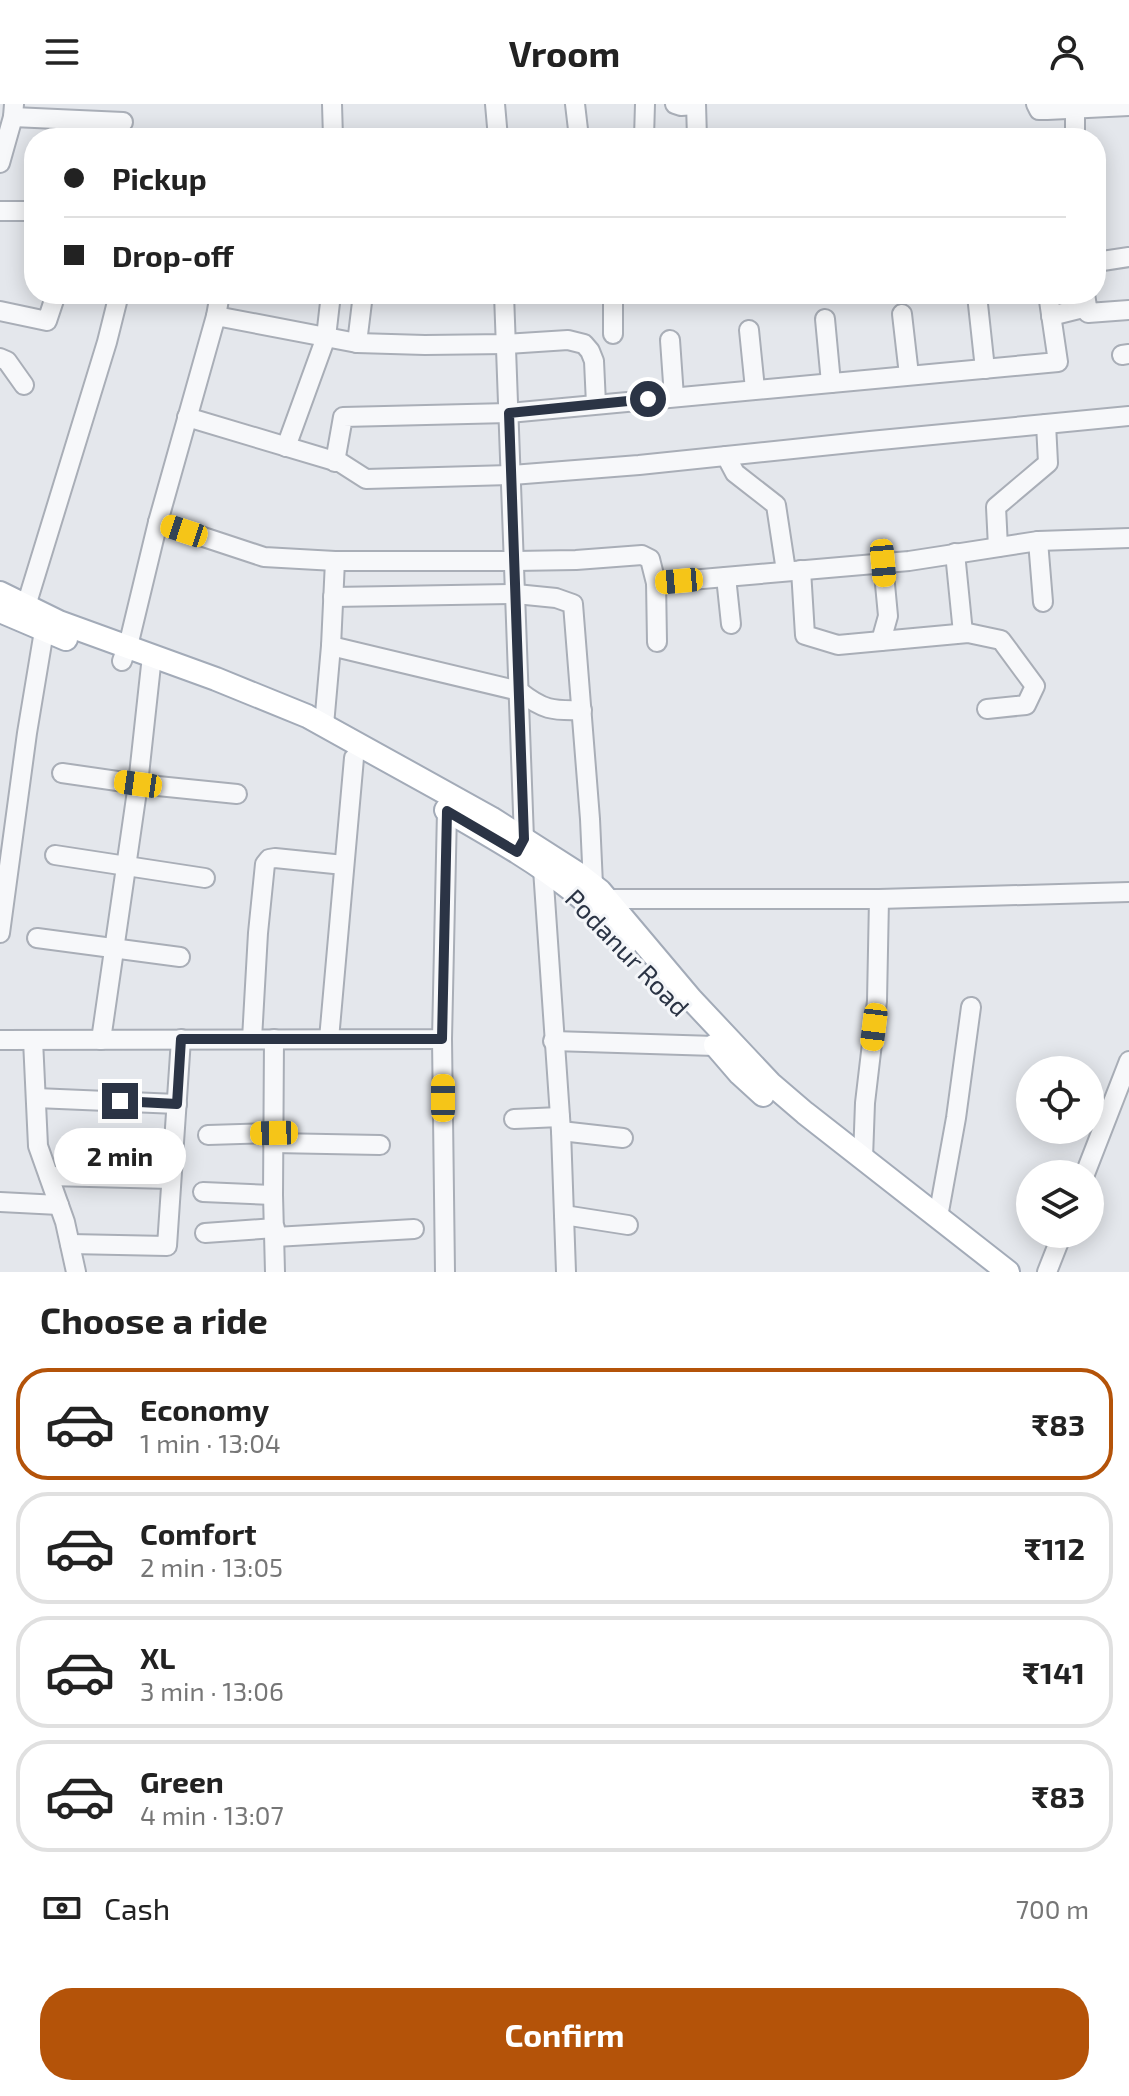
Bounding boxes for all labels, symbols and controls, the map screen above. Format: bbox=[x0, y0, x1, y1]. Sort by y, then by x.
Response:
icon: menu bbox=[40, 30, 84, 74]
icon: person bbox=[1045, 30, 1089, 74]
text: Vroom bbox=[509, 31, 620, 74]
text: Pickup bbox=[112, 160, 207, 196]
text: Drop-off bbox=[112, 237, 234, 273]
route start bbox=[630, 381, 666, 417]
car bbox=[157, 512, 211, 550]
car bbox=[869, 538, 897, 588]
car bbox=[654, 567, 704, 595]
car bbox=[113, 769, 163, 799]
street label: Podanur Road bbox=[560, 882, 696, 1022]
car bbox=[859, 1002, 889, 1052]
map controls bbox=[1016, 1056, 1104, 1248]
button: locate bbox=[1016, 1056, 1104, 1144]
car bbox=[431, 1074, 455, 1122]
route end bbox=[102, 1083, 138, 1119]
car bbox=[250, 1121, 298, 1145]
callout: 2 min bbox=[54, 1129, 186, 1185]
text: 2 min bbox=[87, 1140, 153, 1171]
button: layers bbox=[1016, 1160, 1104, 1248]
text: Choose a ride bbox=[40, 1298, 268, 1341]
icon: car bbox=[44, 1388, 116, 1460]
text: Economy bbox=[140, 1391, 269, 1427]
text: ₹83 bbox=[1032, 1406, 1085, 1442]
text: 1 min · 13:04 bbox=[140, 1427, 281, 1458]
icon: car bbox=[44, 1512, 116, 1584]
text: Comfort bbox=[140, 1515, 257, 1551]
text: ₹112 bbox=[1024, 1530, 1085, 1566]
text: 2 min · 13:05 bbox=[140, 1551, 283, 1582]
icon: car bbox=[44, 1636, 116, 1708]
text: XL bbox=[140, 1639, 175, 1675]
text: ₹141 bbox=[1022, 1654, 1085, 1690]
text: 3 min · 13:06 bbox=[140, 1675, 284, 1706]
icon: car bbox=[44, 1760, 116, 1832]
text: Green bbox=[140, 1763, 224, 1799]
text: ₹83 bbox=[1032, 1778, 1085, 1814]
text: 4 min · 13:07 bbox=[140, 1799, 284, 1830]
icon: cash bbox=[40, 1886, 84, 1930]
text: Cash bbox=[104, 1890, 170, 1926]
text: 700 m bbox=[1016, 1893, 1089, 1924]
button: Confirm bbox=[40, 1988, 1089, 2080]

